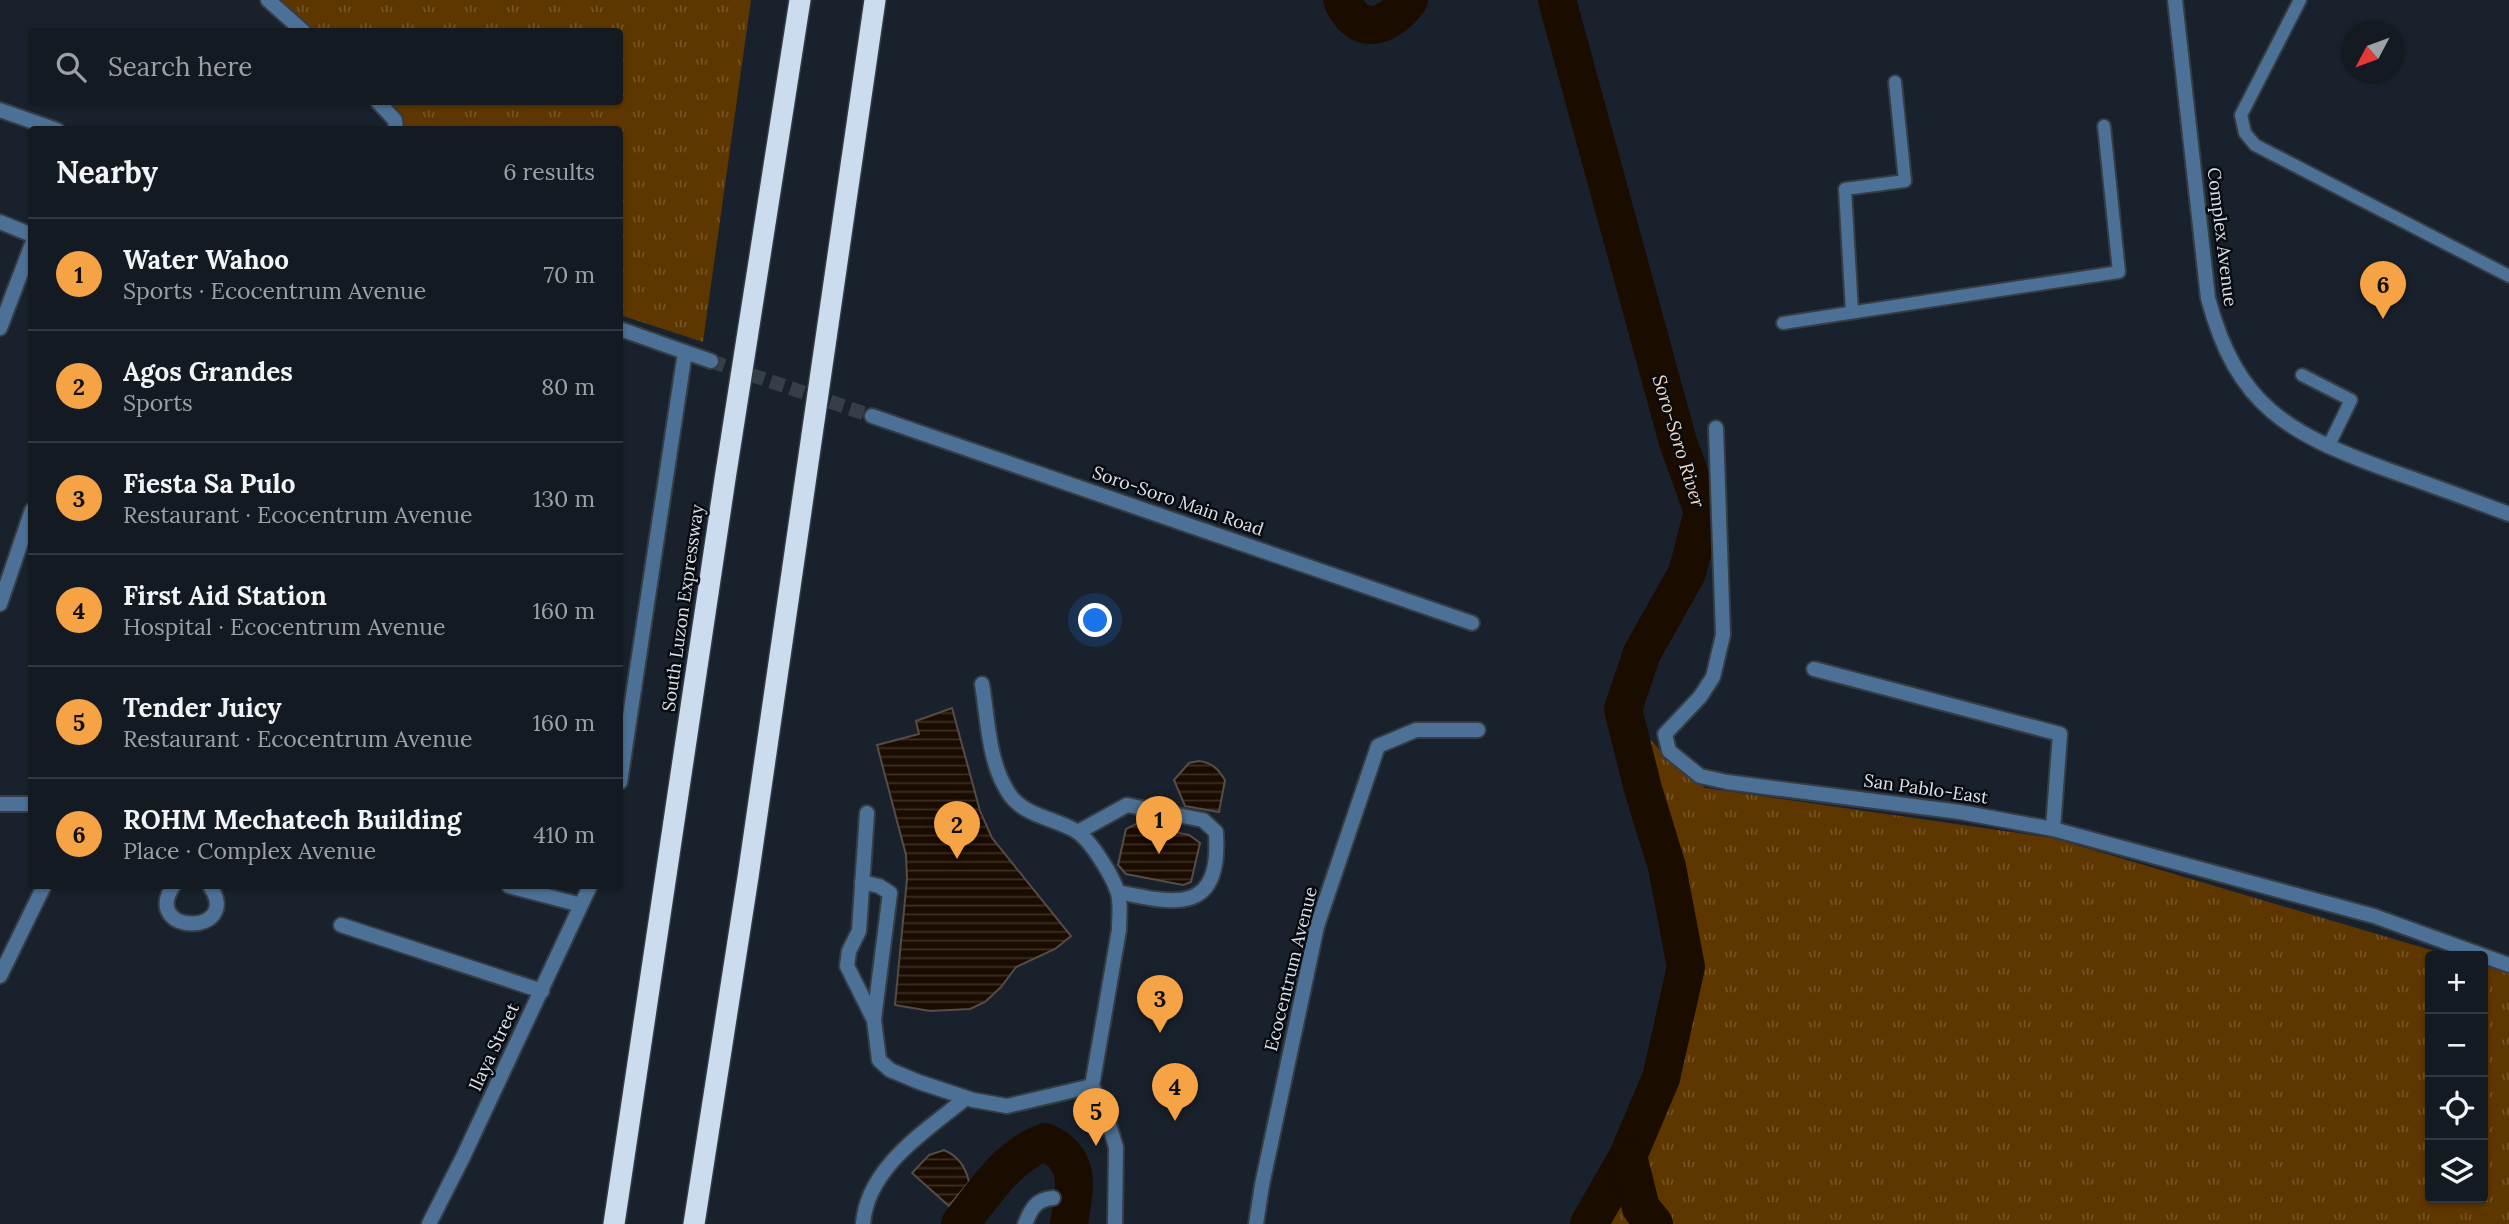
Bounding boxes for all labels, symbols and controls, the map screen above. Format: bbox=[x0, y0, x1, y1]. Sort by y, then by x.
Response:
north arrow bbox=[2341, 21, 2404, 84]
search box bbox=[28, 28, 623, 105]
icon: search bbox=[52, 48, 90, 86]
text: Search here bbox=[108, 50, 252, 83]
text: Nearby bbox=[56, 153, 158, 191]
text: 6 results bbox=[503, 157, 595, 186]
street label: Complex Avenue bbox=[2203, 166, 2242, 308]
text: Water Wahoo bbox=[123, 243, 289, 276]
text: 1 bbox=[74, 260, 84, 289]
text: 70 m bbox=[544, 260, 595, 289]
pin: 6 bbox=[2360, 261, 2406, 319]
text: Sports · Ecocentrum Avenue bbox=[123, 276, 426, 305]
text: Agos Grandes bbox=[123, 355, 293, 388]
text: 2 bbox=[73, 372, 85, 401]
text: 80 m bbox=[541, 372, 595, 401]
water label: Soro-Soro River bbox=[1647, 372, 1711, 511]
text: Sports bbox=[123, 388, 193, 417]
street label: Soro-Soro Main Road bbox=[1090, 460, 1267, 541]
text: Fiesta Sa Pulo bbox=[123, 467, 295, 500]
text: 3 bbox=[73, 484, 85, 513]
text: 130 m bbox=[533, 484, 595, 513]
text: Restaurant · Ecocentrum Avenue bbox=[123, 500, 472, 529]
street label: South Luzon Expressway bbox=[657, 502, 708, 713]
text: First Aid Station bbox=[123, 579, 327, 612]
text: 4 bbox=[73, 596, 85, 625]
text: 160 m bbox=[532, 596, 595, 625]
your location bbox=[1078, 603, 1112, 637]
text: Hospital · Ecocentrum Avenue bbox=[123, 612, 445, 641]
text: Tender Juicy bbox=[123, 691, 282, 724]
text: 5 bbox=[73, 708, 85, 737]
text: 160 m bbox=[532, 708, 595, 737]
text: Restaurant · Ecocentrum Avenue bbox=[123, 724, 472, 753]
street label: San Pablo-East bbox=[1862, 768, 1990, 809]
pin: 1 bbox=[1136, 796, 1182, 854]
pin: 2 bbox=[934, 801, 980, 859]
text: ROHM Mechatech Building bbox=[123, 803, 461, 836]
text: 6 bbox=[72, 820, 86, 849]
text: 410 m bbox=[533, 820, 595, 849]
text: Place · Complex Avenue bbox=[123, 836, 376, 865]
street label: Ecocentrum Avenue bbox=[1259, 884, 1322, 1053]
map controls bbox=[2425, 951, 2488, 1203]
button: + bbox=[2425, 951, 2488, 1014]
pin: 3 bbox=[1137, 975, 1183, 1033]
street label: Ilaya Street bbox=[463, 999, 524, 1095]
button: − bbox=[2425, 1014, 2488, 1077]
pin: 4 bbox=[1152, 1063, 1198, 1121]
button: locate bbox=[2425, 1077, 2488, 1140]
pin: 5 bbox=[1073, 1088, 1119, 1146]
button: layers bbox=[2425, 1140, 2488, 1203]

